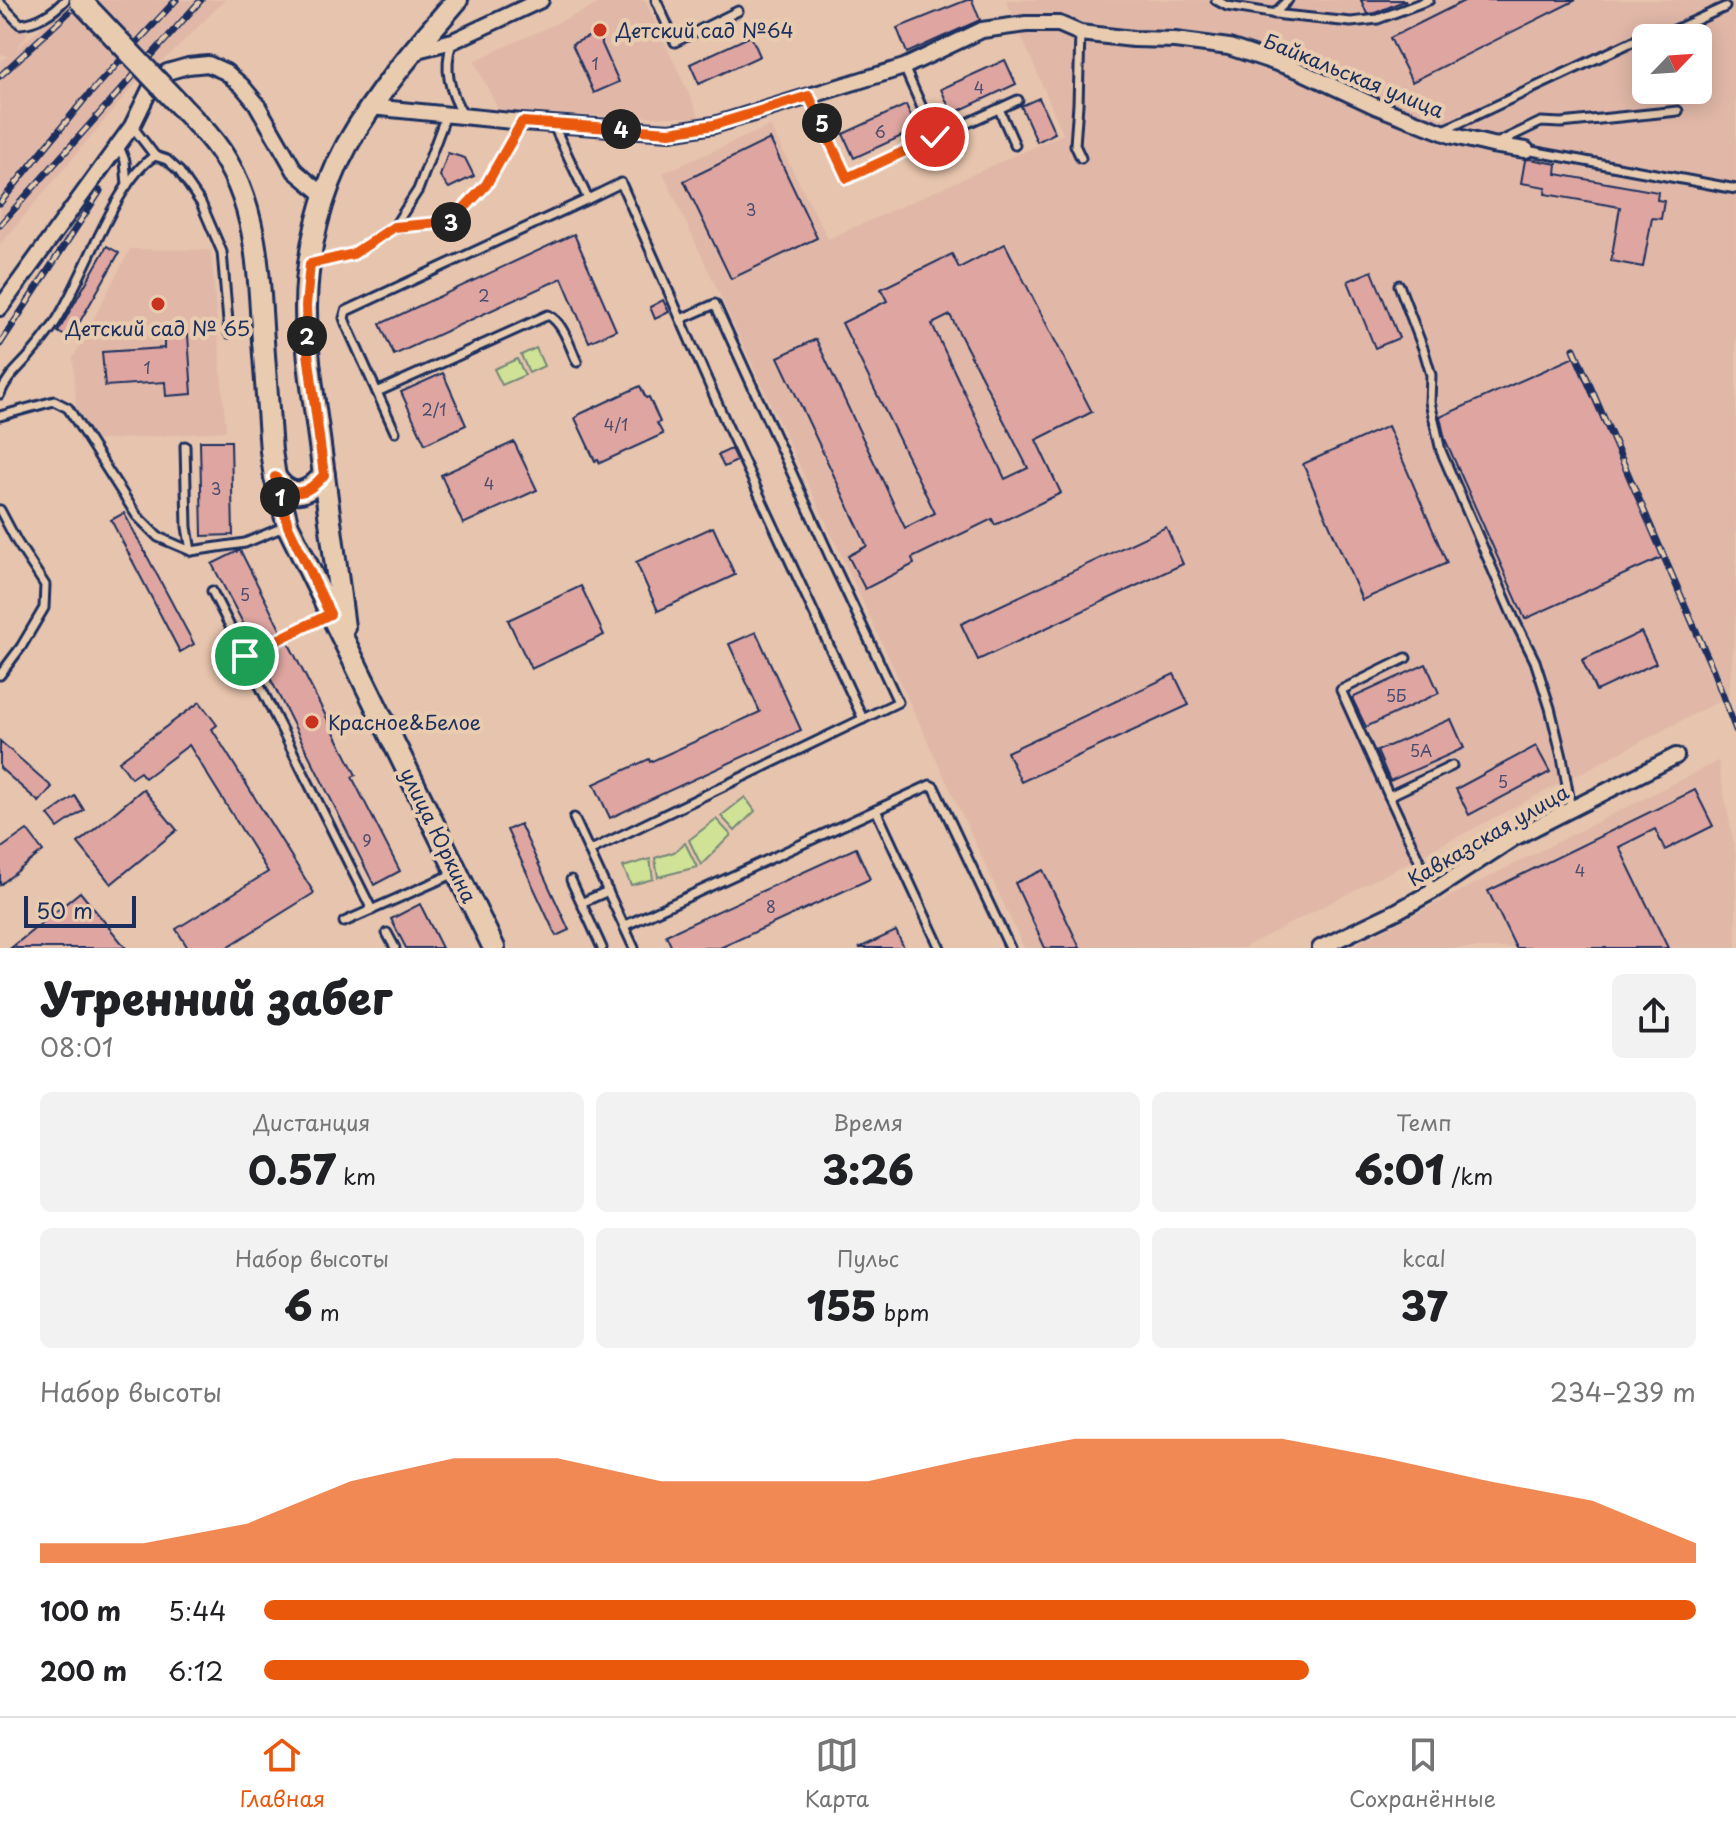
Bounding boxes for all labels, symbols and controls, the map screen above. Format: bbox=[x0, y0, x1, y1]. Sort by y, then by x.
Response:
place label: Детский сад №64 bbox=[615, 15, 794, 45]
marker: Детский сад №64 bbox=[591, 21, 609, 39]
north arrow bbox=[1632, 24, 1712, 104]
map controls bbox=[1632, 24, 1712, 104]
street label: Байкальская улица bbox=[1259, 25, 1449, 125]
house number: 1 bbox=[591, 51, 599, 75]
house number: 4 bbox=[974, 75, 984, 99]
pin: 5 bbox=[802, 103, 842, 143]
pin bbox=[901, 103, 969, 171]
text: 5 bbox=[815, 106, 829, 139]
pin: 4 bbox=[601, 109, 641, 149]
text: 4 bbox=[614, 112, 628, 145]
icon: check bbox=[913, 115, 957, 159]
house number: 6 bbox=[874, 119, 886, 143]
house number: 3 bbox=[746, 197, 756, 221]
pin: 3 bbox=[431, 202, 471, 242]
text: 3 bbox=[444, 205, 458, 238]
house number: 2 bbox=[478, 283, 490, 307]
marker: Детский сад № 65 bbox=[149, 295, 167, 313]
place label: Детский сад № 65 bbox=[65, 313, 250, 343]
pin: 2 bbox=[287, 316, 327, 356]
text: 2 bbox=[299, 319, 315, 352]
house number: 1 bbox=[143, 355, 151, 379]
house number: 2/1 bbox=[421, 397, 447, 421]
house number: 4/1 bbox=[604, 412, 628, 436]
house number: 4 bbox=[484, 471, 494, 495]
house number: 3 bbox=[211, 476, 221, 500]
pin: 1 bbox=[260, 477, 300, 517]
text: 1 bbox=[275, 480, 285, 513]
house number: 5 bbox=[240, 582, 250, 606]
pin bbox=[211, 622, 279, 690]
icon: arrive bbox=[223, 634, 267, 678]
house number: 5Б bbox=[1386, 683, 1406, 707]
place label: Красное&Белое bbox=[328, 707, 481, 737]
marker: Красное&Белое bbox=[303, 713, 321, 731]
house number: 5А bbox=[1410, 738, 1432, 762]
street label: улица Юркина bbox=[393, 762, 485, 908]
house number: 5 bbox=[1498, 769, 1508, 793]
street label: Кавказская улица bbox=[1402, 776, 1574, 893]
house number: 9 bbox=[362, 828, 372, 852]
house number: 4 bbox=[1575, 858, 1585, 882]
scale bar bbox=[24, 892, 136, 928]
text: 50 m bbox=[36, 893, 93, 926]
house number: 8 bbox=[766, 894, 776, 918]
text: Утренний забег bbox=[40, 964, 392, 1030]
button: share bbox=[1612, 974, 1696, 1058]
text: 08:01 bbox=[40, 1027, 113, 1066]
text: Дистанция bbox=[254, 1105, 370, 1138]
text: Время bbox=[833, 1105, 903, 1138]
text: Темп bbox=[1396, 1105, 1452, 1138]
text: 0.57 bbox=[248, 1138, 336, 1199]
text: 3:26 bbox=[822, 1138, 914, 1199]
text: 6:01 bbox=[1355, 1138, 1444, 1199]
text: km bbox=[336, 1159, 376, 1192]
text: /km bbox=[1444, 1159, 1493, 1192]
text: Набор высоты bbox=[235, 1241, 389, 1274]
text: Пульс bbox=[837, 1241, 899, 1274]
text: kcal bbox=[1402, 1241, 1446, 1274]
text: 6 bbox=[284, 1274, 313, 1335]
text: 155 bbox=[807, 1274, 877, 1335]
text: 37 bbox=[1401, 1274, 1447, 1335]
text: m bbox=[313, 1295, 340, 1328]
text: bpm bbox=[877, 1295, 929, 1328]
text: Набор высоты bbox=[40, 1372, 222, 1411]
text: 234–239 m bbox=[1550, 1372, 1696, 1411]
text: 100 m bbox=[40, 1591, 121, 1630]
text: 5:44 bbox=[168, 1591, 227, 1630]
text: 200 m bbox=[40, 1651, 127, 1690]
text: 6:12 bbox=[168, 1651, 224, 1690]
tab: Главная bbox=[240, 1733, 325, 1814]
tab: Карта bbox=[805, 1733, 869, 1814]
tab: Сохранённые bbox=[1349, 1733, 1496, 1814]

